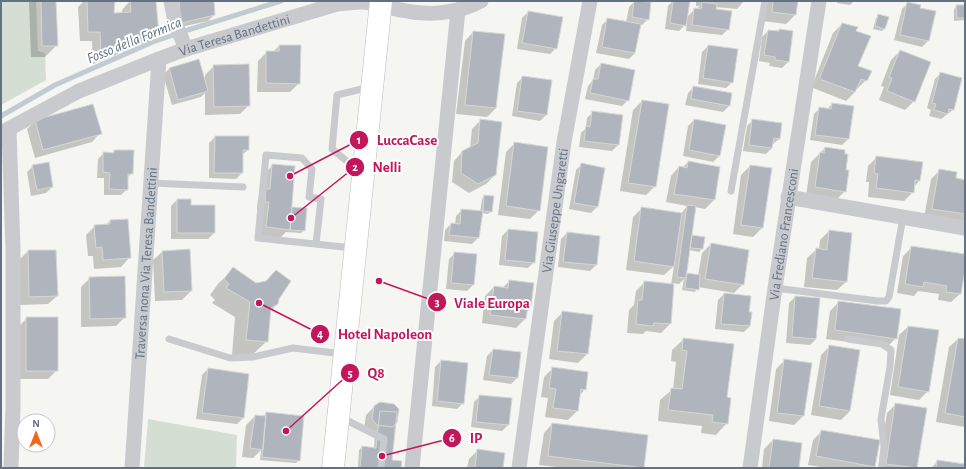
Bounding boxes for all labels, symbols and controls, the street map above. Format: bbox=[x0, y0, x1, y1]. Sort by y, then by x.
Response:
street label: Via Teresa Bandettini bbox=[177, 12, 292, 59]
water label: Fosso della Formica bbox=[85, 15, 184, 66]
callout: LuccaCase bbox=[349, 126, 446, 153]
text: LuccaCase bbox=[377, 133, 437, 148]
text: 1 bbox=[357, 134, 361, 146]
street label: Via Giuseppe Ungaretti bbox=[540, 147, 571, 274]
callout: Nelli bbox=[345, 154, 410, 181]
text: Nelli bbox=[373, 160, 401, 175]
text: 2 bbox=[352, 161, 358, 173]
street label: Traversa nona Via Teresa Bandettini bbox=[133, 167, 160, 360]
street label: Via Frediano Francesconi bbox=[767, 168, 801, 301]
callout: Viale Europa bbox=[427, 289, 538, 316]
text: 3 bbox=[434, 296, 440, 308]
text: Viale Europa bbox=[454, 296, 530, 311]
callout: Hotel Napoleon bbox=[310, 320, 441, 347]
text: Hotel Napoleon bbox=[338, 327, 432, 342]
text: 4 bbox=[317, 328, 323, 340]
callout: Q8 bbox=[340, 360, 393, 387]
text: Q8 bbox=[367, 366, 385, 381]
text: 5 bbox=[347, 367, 353, 379]
north arrow bbox=[16, 413, 56, 453]
text: N bbox=[32, 418, 40, 429]
callout: IP bbox=[442, 424, 491, 451]
text: IP bbox=[470, 431, 483, 446]
text: 6 bbox=[449, 432, 455, 444]

